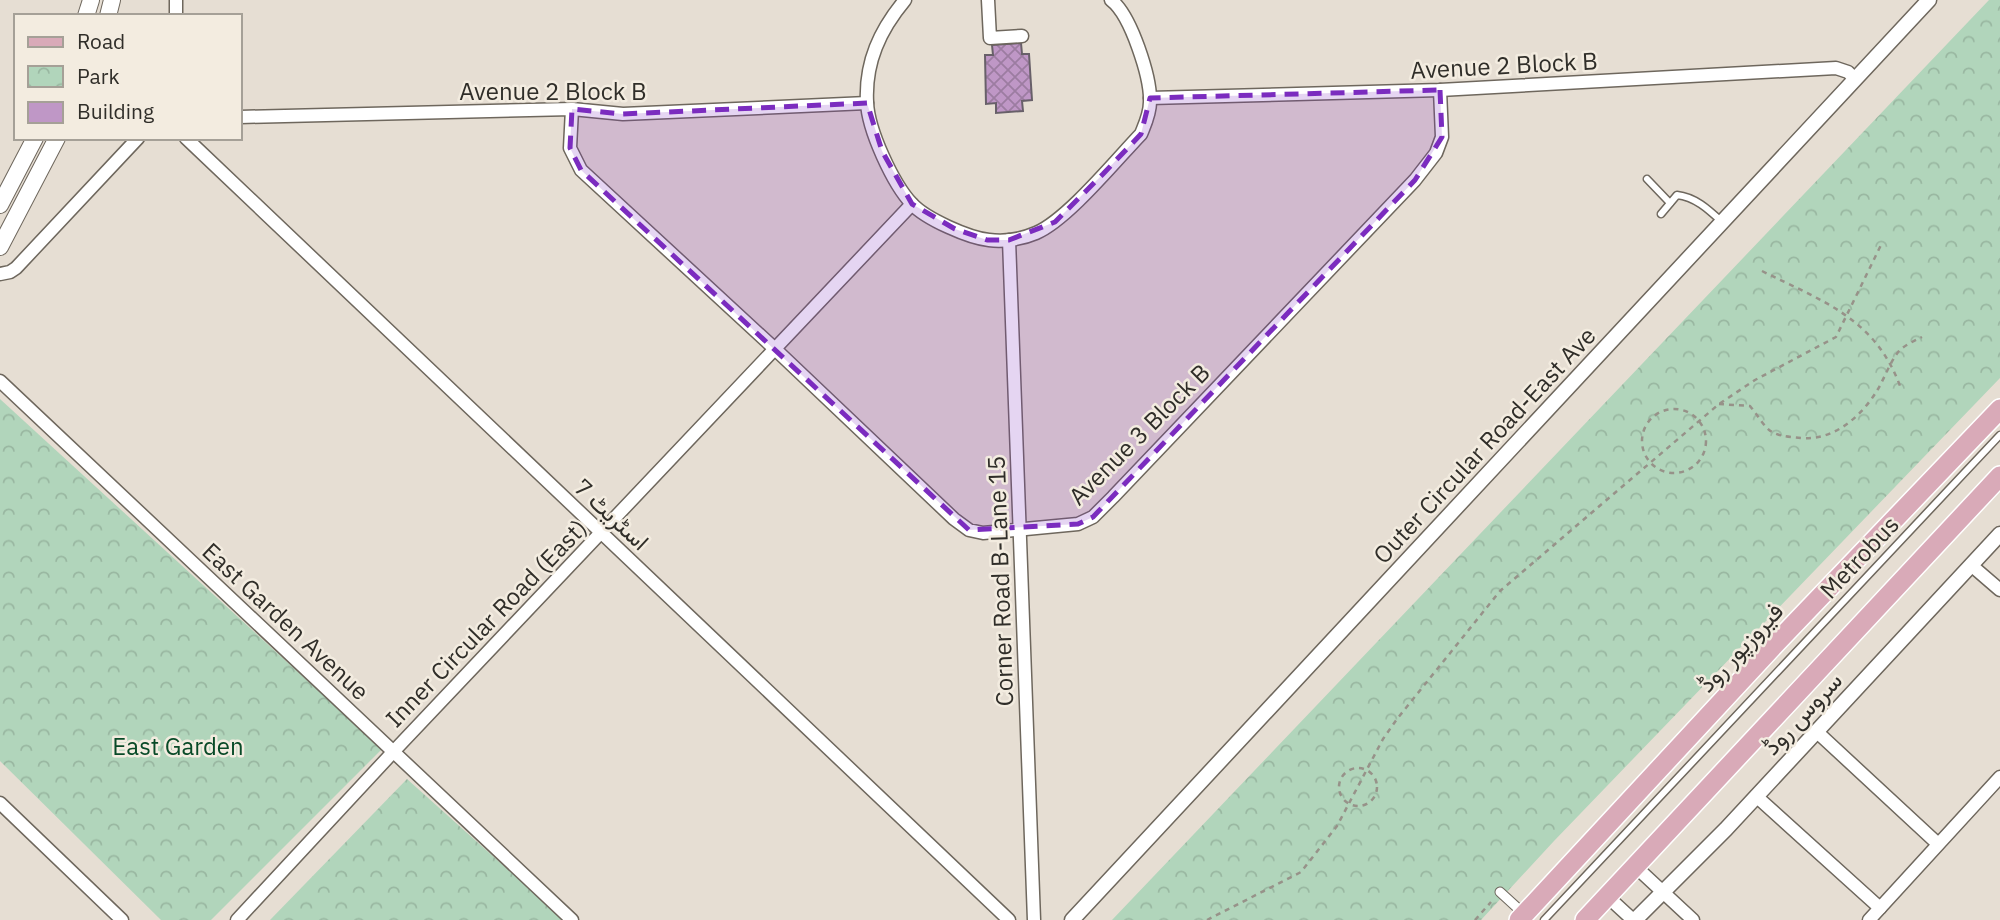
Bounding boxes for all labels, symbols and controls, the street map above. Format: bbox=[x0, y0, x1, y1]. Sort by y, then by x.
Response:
legend bbox=[14, 14, 242, 140]
text: Road bbox=[77, 27, 125, 55]
street label: Avenue 2 Block B bbox=[1410, 44, 1598, 86]
text: Park bbox=[77, 62, 120, 90]
street label: Avenue 2 Block B bbox=[459, 75, 647, 107]
text: Building bbox=[77, 97, 154, 125]
street label: Outer Circular Road-East Ave bbox=[1366, 320, 1602, 570]
street label: Avenue 3 Block B bbox=[1061, 356, 1217, 512]
street label: Corner Road B-Lane 15 bbox=[980, 455, 1020, 707]
street label: اسٹریٹ 7 bbox=[568, 471, 656, 557]
street label: Metrobus bbox=[1812, 509, 1906, 605]
street label: Inner Circular Road (East) bbox=[378, 512, 594, 734]
street label: East Garden Avenue bbox=[196, 535, 376, 707]
street label: فیروزپور روڈ bbox=[1690, 595, 1790, 699]
street label: سروس روڈ bbox=[1755, 665, 1849, 761]
park label: East Garden bbox=[112, 730, 244, 762]

